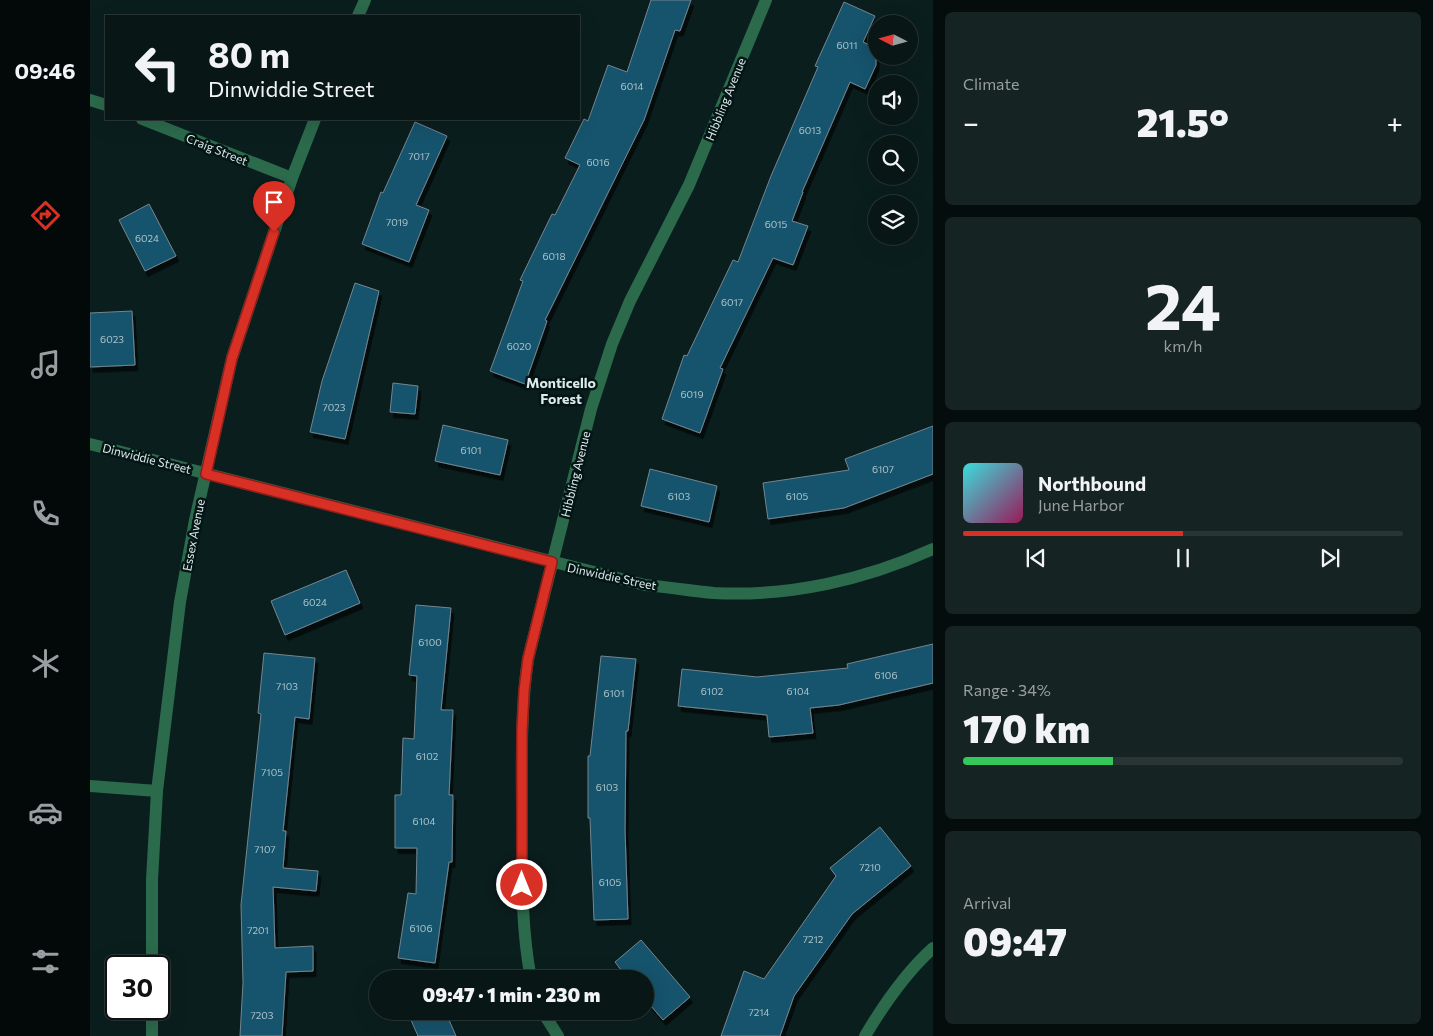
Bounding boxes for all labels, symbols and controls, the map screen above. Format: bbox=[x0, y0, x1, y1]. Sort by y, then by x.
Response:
north arrow bbox=[868, 15, 918, 65]
map controls bbox=[868, 15, 918, 245]
text: 80 m bbox=[208, 32, 290, 75]
icon: left bbox=[125, 35, 190, 100]
house number: 6011 bbox=[836, 39, 858, 51]
street label: Hibbling Avenue bbox=[702, 56, 748, 142]
text: 09:46 bbox=[14, 57, 76, 84]
text: Climate bbox=[963, 74, 1019, 93]
text: Dinwiddie Street bbox=[208, 75, 375, 102]
button: sound bbox=[868, 75, 918, 125]
house number: 6014 bbox=[621, 80, 643, 92]
text: 21.5° bbox=[1136, 98, 1229, 145]
text: − bbox=[963, 105, 979, 139]
text: + bbox=[1387, 105, 1403, 139]
house number: 6013 bbox=[799, 124, 822, 136]
street label: Craig Street bbox=[184, 130, 250, 168]
button: search bbox=[868, 135, 918, 185]
house number: 7017 bbox=[408, 150, 430, 162]
house number: 6016 bbox=[587, 156, 609, 168]
pin bbox=[253, 181, 295, 232]
icon: arrive bbox=[260, 188, 288, 216]
button: layers bbox=[868, 195, 918, 245]
icon: directions bbox=[28, 198, 63, 233]
house number: 7019 bbox=[386, 216, 408, 228]
house number: 6015 bbox=[765, 218, 788, 230]
house number: 6024 bbox=[135, 232, 159, 244]
house number: 6018 bbox=[543, 250, 565, 262]
text: 24 bbox=[1145, 264, 1221, 343]
house number: 6017 bbox=[721, 296, 743, 308]
house number: 6023 bbox=[100, 333, 124, 345]
text: km/h bbox=[1164, 336, 1202, 355]
house number: 6020 bbox=[507, 340, 531, 352]
icon: music bbox=[28, 347, 63, 382]
district label: Monticello Forest bbox=[526, 374, 596, 407]
house number: 6019 bbox=[681, 388, 703, 400]
house number: 7023 bbox=[322, 401, 346, 413]
street label: Hibbling Avenue bbox=[558, 430, 592, 518]
street label: Dinwiddie Street bbox=[101, 440, 193, 476]
house number: 6101 bbox=[460, 444, 482, 456]
house number: 6107 bbox=[872, 463, 894, 475]
text: Northbound bbox=[1038, 472, 1146, 495]
house number: 6103 bbox=[668, 490, 691, 502]
house number: 6105 bbox=[786, 490, 809, 502]
text: June Harbor bbox=[1038, 495, 1124, 514]
icon: phone bbox=[28, 496, 63, 531]
street label: Essex Avenue bbox=[179, 498, 207, 572]
icon: previous bbox=[1022, 544, 1050, 572]
icon: pause bbox=[1169, 544, 1197, 572]
icon: next bbox=[1316, 544, 1344, 572]
street label: Dinwiddie Street bbox=[566, 560, 658, 592]
house number: 6024 bbox=[303, 596, 327, 608]
house number: 6100 bbox=[418, 636, 442, 648]
icon: climate bbox=[28, 646, 63, 681]
house number: 6106 bbox=[875, 669, 897, 681]
house number: 7103 bbox=[276, 680, 298, 692]
text: Range · 34% bbox=[963, 680, 1051, 699]
house number: 6102 bbox=[701, 685, 724, 697]
house number: 6104 bbox=[787, 685, 809, 697]
house number: 6101 bbox=[603, 687, 625, 699]
text: 170 km bbox=[963, 704, 1090, 751]
house number: 6102 bbox=[416, 750, 439, 762]
house number: 7105 bbox=[261, 766, 283, 778]
house number: 6103 bbox=[596, 781, 619, 793]
icon: car bbox=[28, 795, 63, 830]
house number: 6104 bbox=[413, 815, 435, 827]
house number: 7107 bbox=[254, 843, 276, 855]
position arrow bbox=[495, 858, 547, 910]
house number: 7210 bbox=[859, 861, 881, 873]
house number: 6105 bbox=[599, 876, 622, 888]
text: Arrival bbox=[963, 893, 1011, 912]
text: 09:47 bbox=[963, 917, 1067, 964]
house number: 6106 bbox=[410, 922, 432, 934]
house number: 7201 bbox=[247, 924, 269, 936]
house number: 7212 bbox=[803, 933, 824, 945]
icon: filters bbox=[28, 944, 63, 979]
speed limit sign: 30 bbox=[105, 955, 170, 1020]
text: 09:47 · 1 min · 230 m bbox=[423, 983, 600, 1006]
house number: 7214 bbox=[748, 1006, 770, 1018]
house number: 7203 bbox=[250, 1009, 274, 1021]

